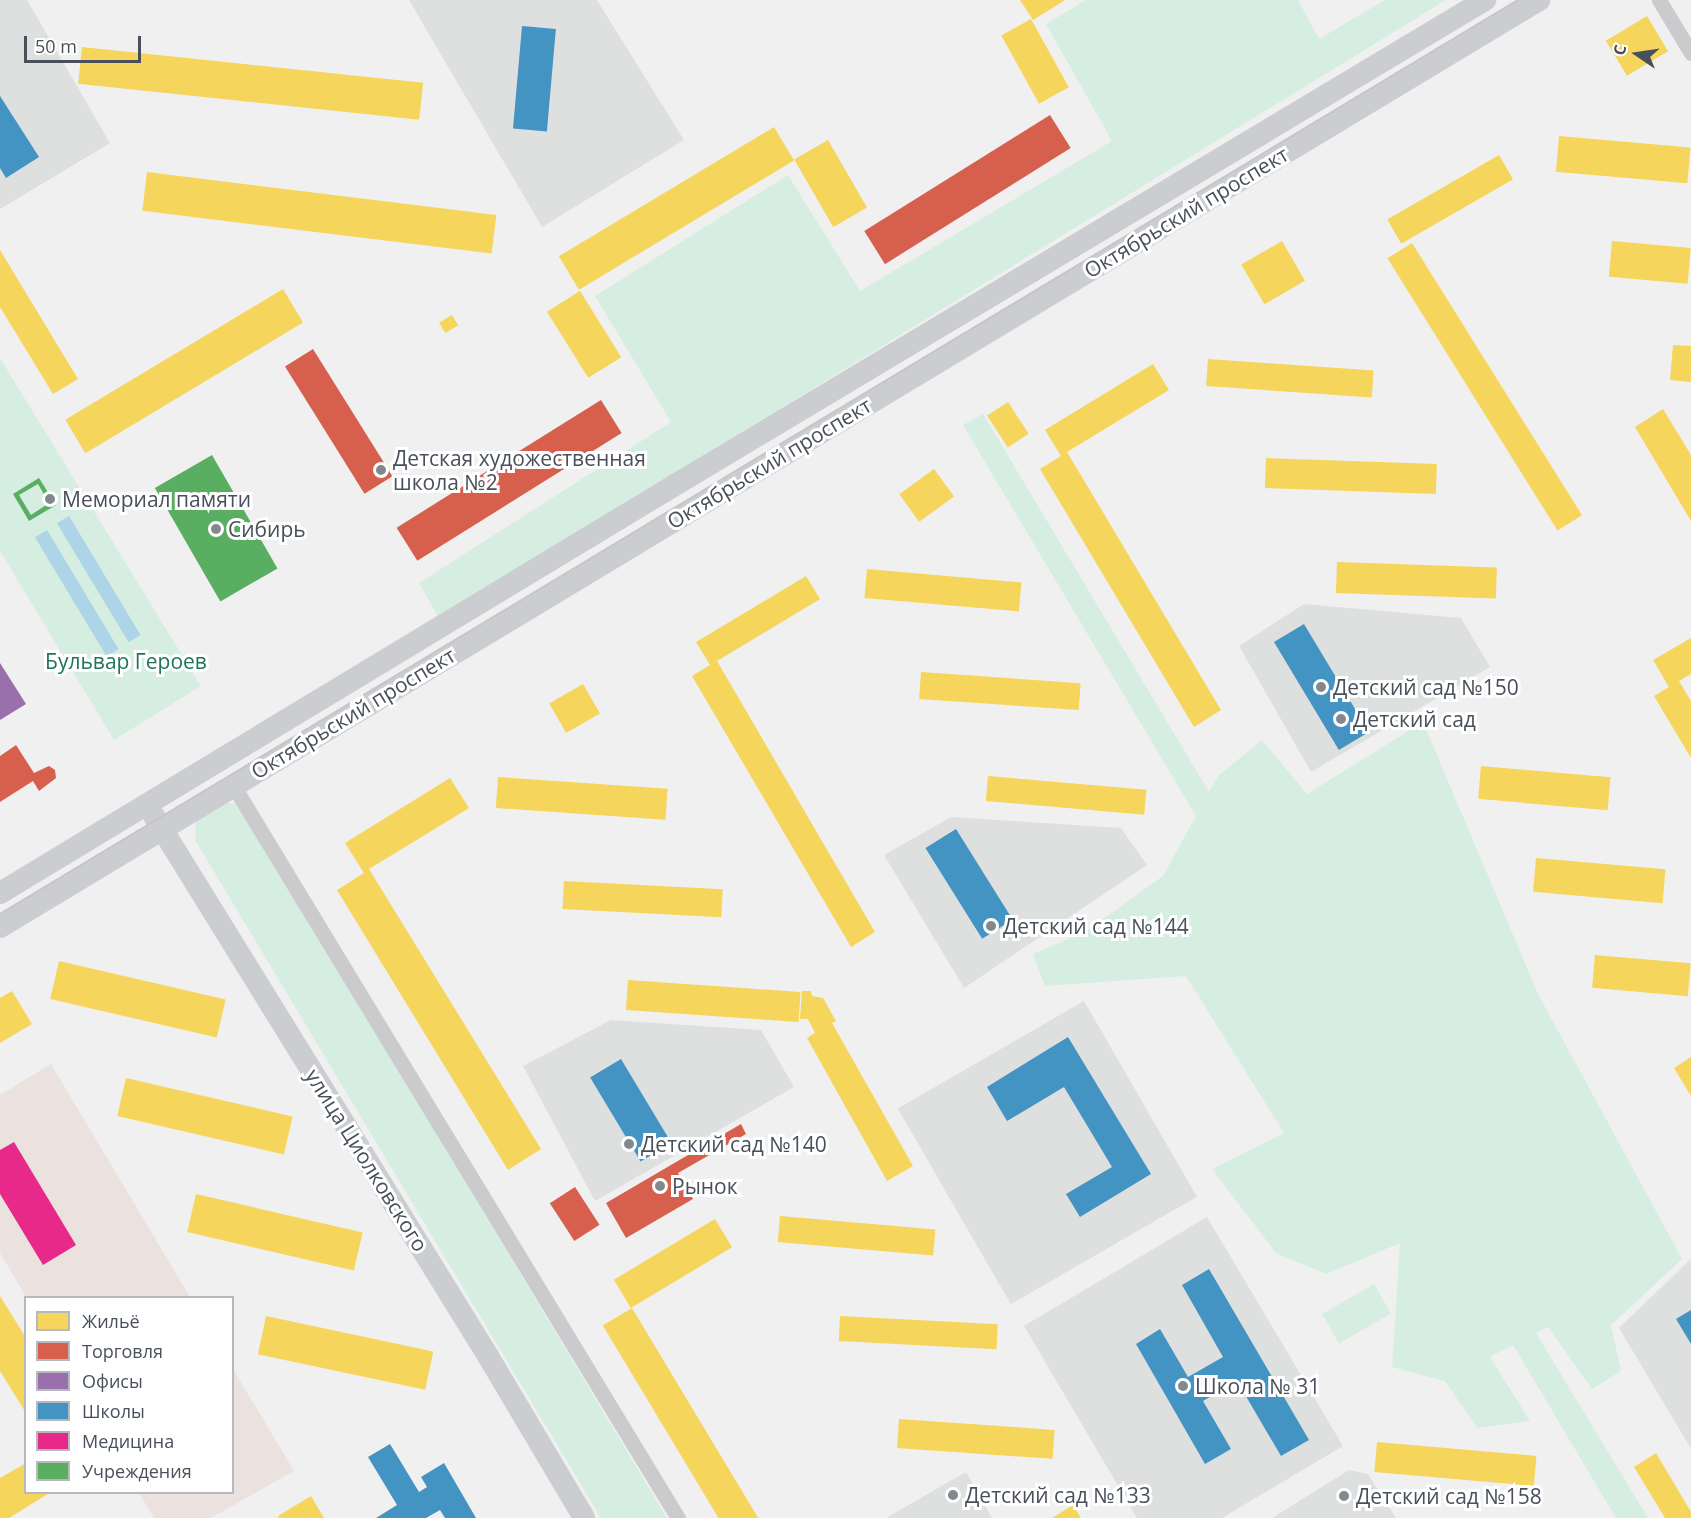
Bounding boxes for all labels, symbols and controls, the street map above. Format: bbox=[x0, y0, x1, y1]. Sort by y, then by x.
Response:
scale bar bbox=[27, 24, 144, 62]
north arrow bbox=[1607, 24, 1667, 84]
text: 50 m bbox=[35, 34, 77, 58]
text: С bbox=[1608, 43, 1631, 57]
street label: Октябрьский проспект bbox=[1079, 141, 1293, 283]
street label: Октябрьский проспект bbox=[662, 392, 876, 534]
place label: Детская художественная школа №2 bbox=[393, 445, 646, 495]
marker: Детская художественная школа №2 bbox=[374, 463, 388, 477]
place label: Мемориал памяти bbox=[62, 486, 251, 512]
marker: Мемориал памяти bbox=[43, 492, 57, 506]
place label: Сибирь bbox=[228, 516, 306, 542]
marker: Сибирь bbox=[209, 522, 223, 536]
street label: Октябрьский проспект bbox=[246, 642, 460, 784]
park label: Бульвар Героев bbox=[45, 648, 207, 674]
place label: Детский сад №150 bbox=[1333, 674, 1519, 700]
marker: Детский сад №150 bbox=[1314, 680, 1328, 694]
place label: Детский сад bbox=[1353, 706, 1476, 732]
marker: Детский сад bbox=[1334, 712, 1348, 726]
place label: Детский сад №144 bbox=[1003, 913, 1189, 939]
marker: Детский сад №144 bbox=[984, 919, 998, 933]
street label: улица Циолковского bbox=[301, 1064, 433, 1256]
place label: Детский сад №140 bbox=[641, 1131, 827, 1157]
marker: Детский сад №140 bbox=[622, 1137, 636, 1151]
place label: Рынок bbox=[672, 1173, 738, 1199]
marker: Рынок bbox=[653, 1179, 667, 1193]
legend bbox=[24, 1296, 234, 1494]
text: Жильё bbox=[82, 1309, 140, 1333]
text: Торговля bbox=[82, 1339, 163, 1363]
text: Офисы bbox=[82, 1369, 143, 1393]
place label: Школа № 31 bbox=[1195, 1373, 1320, 1399]
marker: Школа № 31 bbox=[1176, 1379, 1190, 1393]
text: Школы bbox=[82, 1399, 145, 1423]
text: Медицина bbox=[82, 1429, 174, 1453]
text: Учреждения bbox=[82, 1459, 192, 1483]
place label: Детский сад №133 bbox=[965, 1482, 1151, 1508]
place label: Детский сад №158 bbox=[1356, 1483, 1542, 1509]
marker: Детский сад №133 bbox=[946, 1488, 960, 1502]
marker: Детский сад №158 bbox=[1337, 1489, 1351, 1503]

